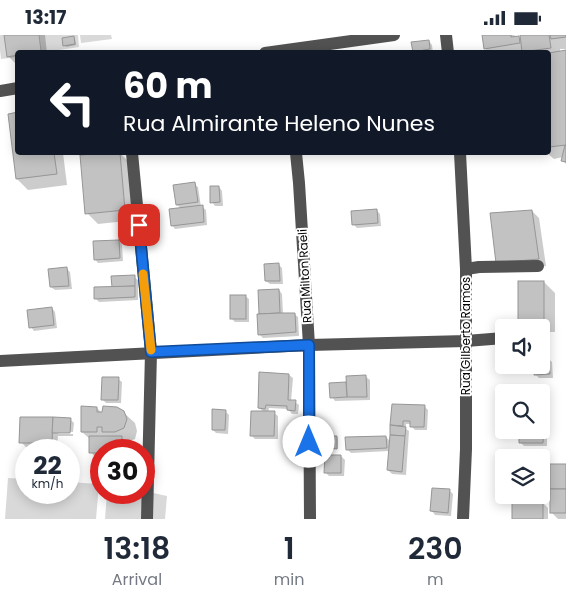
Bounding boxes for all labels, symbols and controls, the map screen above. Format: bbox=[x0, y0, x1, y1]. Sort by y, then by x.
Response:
text: 13:17 bbox=[25, 4, 66, 31]
text: 60 m bbox=[123, 61, 213, 110]
icon: left bbox=[40, 70, 105, 135]
text: Rua Almirante Heleno Nunes bbox=[123, 108, 435, 139]
pin bbox=[118, 204, 160, 246]
icon: arrive bbox=[125, 211, 153, 239]
street label: Rua Milton Raeli bbox=[294, 228, 315, 324]
street label: Rua Gilberto Ramos bbox=[457, 277, 474, 395]
map controls bbox=[495, 319, 550, 504]
button: sound bbox=[495, 319, 550, 374]
button: search bbox=[495, 384, 550, 439]
position arrow bbox=[282, 415, 334, 467]
speed limit sign: 30 bbox=[90, 439, 155, 504]
text: 22 bbox=[33, 448, 62, 483]
button: layers bbox=[495, 449, 550, 504]
text: km/h bbox=[32, 475, 63, 492]
text: 13:18 bbox=[103, 527, 170, 570]
text: 1 bbox=[284, 527, 295, 570]
text: 230 bbox=[408, 527, 463, 570]
text: Arrival bbox=[112, 568, 162, 591]
text: min bbox=[274, 568, 304, 591]
text: m bbox=[427, 568, 443, 591]

